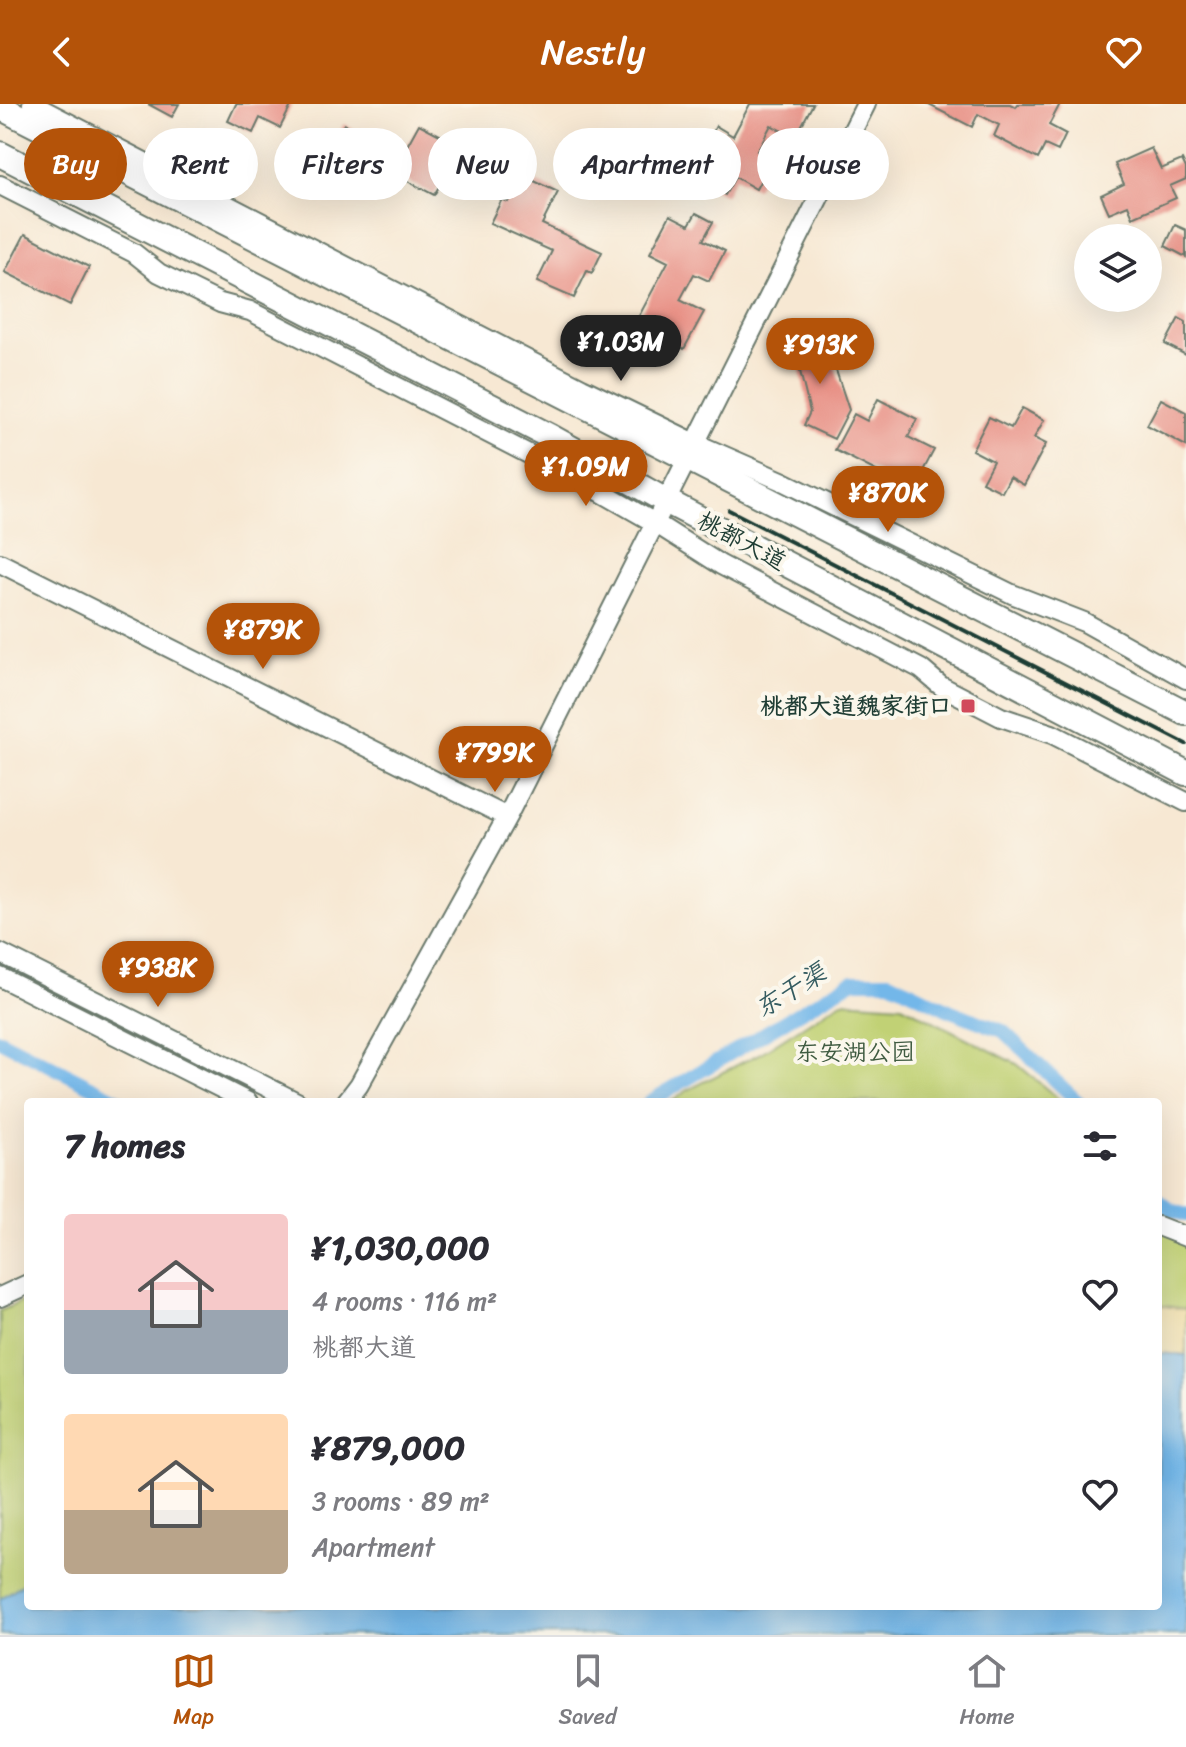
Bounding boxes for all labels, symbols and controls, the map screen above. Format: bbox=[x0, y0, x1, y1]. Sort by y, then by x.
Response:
text: Nestly bbox=[541, 20, 645, 84]
icon: back bbox=[40, 30, 84, 74]
icon: heart bbox=[1102, 30, 1146, 74]
chip: Buy bbox=[24, 128, 127, 200]
chip: Rent bbox=[143, 128, 258, 200]
chip: Filters bbox=[274, 128, 412, 200]
chip: New bbox=[428, 128, 537, 200]
chip: Apartment bbox=[553, 128, 741, 200]
chip: House bbox=[757, 128, 889, 200]
map controls bbox=[1074, 224, 1162, 312]
button: layers bbox=[1074, 224, 1162, 312]
pin: ¥1.03M bbox=[556, 315, 686, 383]
text: ¥1.03M bbox=[578, 318, 664, 364]
pin: ¥913K bbox=[764, 318, 876, 386]
text: ¥913K bbox=[784, 321, 856, 367]
pin: ¥1.09M bbox=[521, 440, 651, 508]
text: ¥1.09M bbox=[542, 443, 630, 489]
pin: ¥870K bbox=[832, 466, 944, 534]
text: ¥870K bbox=[849, 469, 927, 515]
street label: 桃都大道 bbox=[690, 500, 794, 582]
pin: ¥879K bbox=[207, 603, 319, 671]
text: ¥879K bbox=[225, 606, 301, 652]
place label: 桃都大道魏家街口 bbox=[760, 685, 952, 727]
marker: 桃都大道魏家街口 bbox=[959, 697, 977, 715]
pin: ¥799K bbox=[439, 726, 551, 794]
text: ¥799K bbox=[456, 729, 534, 775]
pin: ¥938K bbox=[102, 941, 214, 1009]
text: ¥938K bbox=[120, 944, 196, 990]
water label: 东干渠 bbox=[745, 949, 837, 1030]
park label: 东安湖公园 bbox=[795, 1031, 915, 1073]
text: 7 homes bbox=[64, 1116, 185, 1176]
icon: filters bbox=[1078, 1124, 1122, 1168]
text: ¥1,030,000 bbox=[312, 1218, 490, 1278]
icon: home bbox=[128, 1246, 224, 1342]
icon: heart bbox=[1078, 1272, 1122, 1316]
text: 4 rooms · 116 m² bbox=[312, 1278, 497, 1324]
text: 桃都大道 bbox=[312, 1324, 416, 1370]
text: ¥879,000 bbox=[312, 1418, 465, 1478]
icon: home bbox=[128, 1446, 224, 1542]
icon: heart bbox=[1078, 1472, 1122, 1516]
text: 3 rooms · 89 m² bbox=[312, 1478, 490, 1524]
text: Apartment bbox=[312, 1524, 435, 1570]
tab: Map bbox=[172, 1649, 216, 1736]
tab: Saved bbox=[559, 1649, 617, 1736]
tab: Home bbox=[960, 1649, 1014, 1736]

